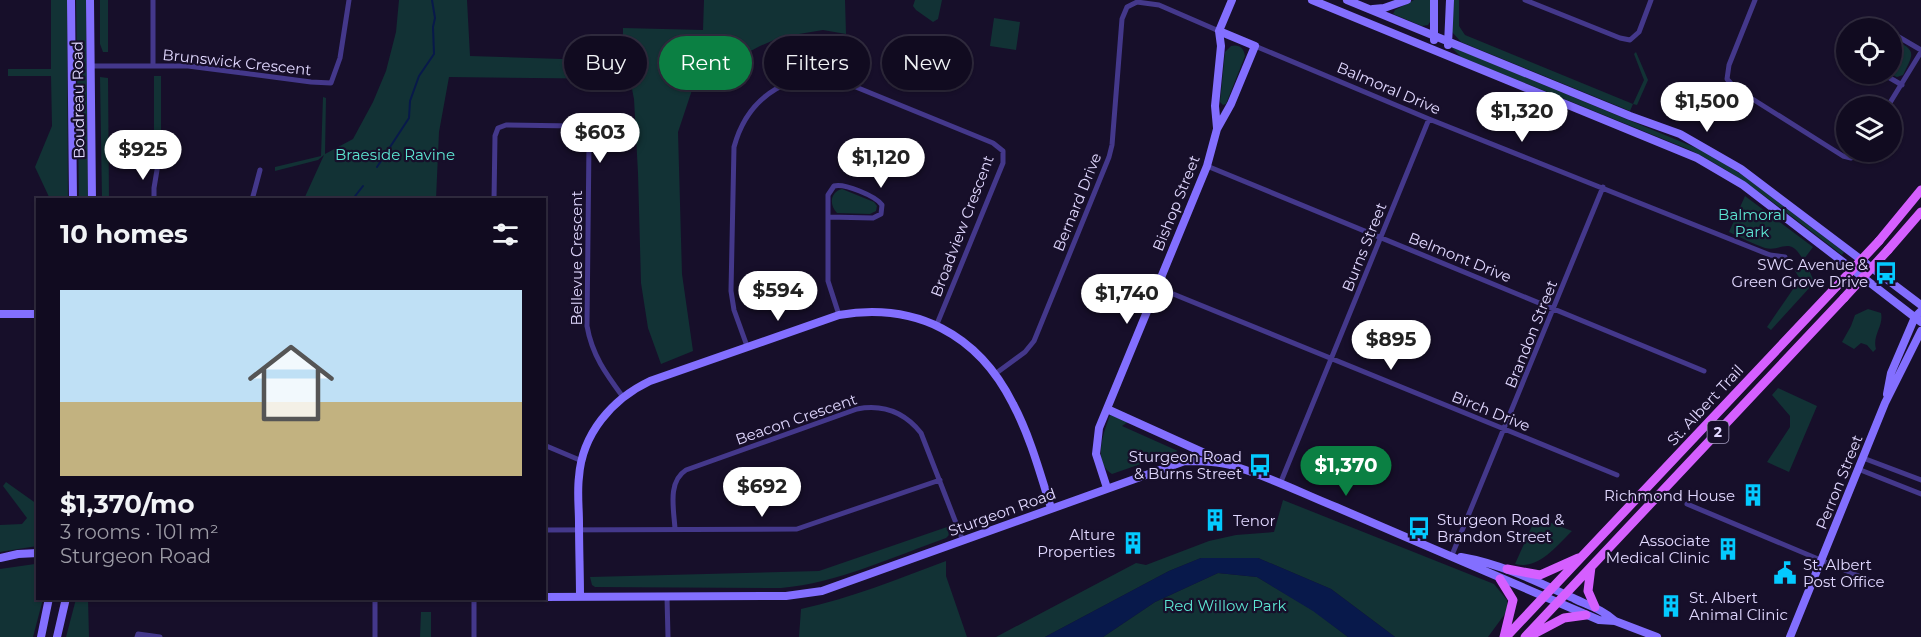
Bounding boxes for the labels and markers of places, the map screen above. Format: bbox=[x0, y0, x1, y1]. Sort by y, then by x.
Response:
pin: $1,500 bbox=[1658, 82, 1756, 133]
pin: $1,320 bbox=[1473, 92, 1571, 143]
pin: $603 bbox=[564, 113, 636, 164]
pin: $925 bbox=[107, 130, 179, 181]
pin: $1,120 bbox=[832, 138, 930, 189]
place label: SWC Avenue & Green Grove Drive bbox=[1732, 255, 1868, 291]
bus stop icon: SWC Avenue & Green Grove Drive bbox=[1873, 260, 1899, 286]
pin: $594 bbox=[742, 271, 814, 322]
pin: $1,740 bbox=[1078, 274, 1176, 325]
pin: $895 bbox=[1355, 320, 1427, 371]
pin: $1,370 bbox=[1297, 446, 1395, 497]
place label: Sturgeon Road & Burns Street bbox=[1129, 447, 1242, 483]
bus stop icon: Sturgeon Road & Burns Street bbox=[1247, 452, 1273, 478]
pin: $692 bbox=[726, 467, 798, 518]
building icon: Richmond House bbox=[1740, 482, 1766, 508]
place label: Richmond House bbox=[1604, 486, 1735, 505]
building icon: Tenor bbox=[1202, 507, 1228, 533]
place label: Sturgeon Road & Brandon Street bbox=[1437, 510, 1564, 546]
place label: Tenor bbox=[1233, 511, 1275, 530]
bus stop icon: Sturgeon Road & Brandon Street bbox=[1406, 515, 1432, 541]
place label: Alture Properties bbox=[1037, 525, 1115, 561]
building icon: Alture Properties bbox=[1120, 530, 1146, 556]
place label: Associate Medical Clinic bbox=[1606, 531, 1710, 567]
building icon: Associate Medical Clinic bbox=[1715, 536, 1741, 562]
place label: St. Albert Post Office bbox=[1803, 555, 1885, 591]
public building icon: St. Albert Post Office bbox=[1772, 560, 1798, 586]
place label: St. Albert Animal Clinic bbox=[1689, 588, 1788, 624]
building icon: St. Albert Animal Clinic bbox=[1658, 593, 1684, 619]

